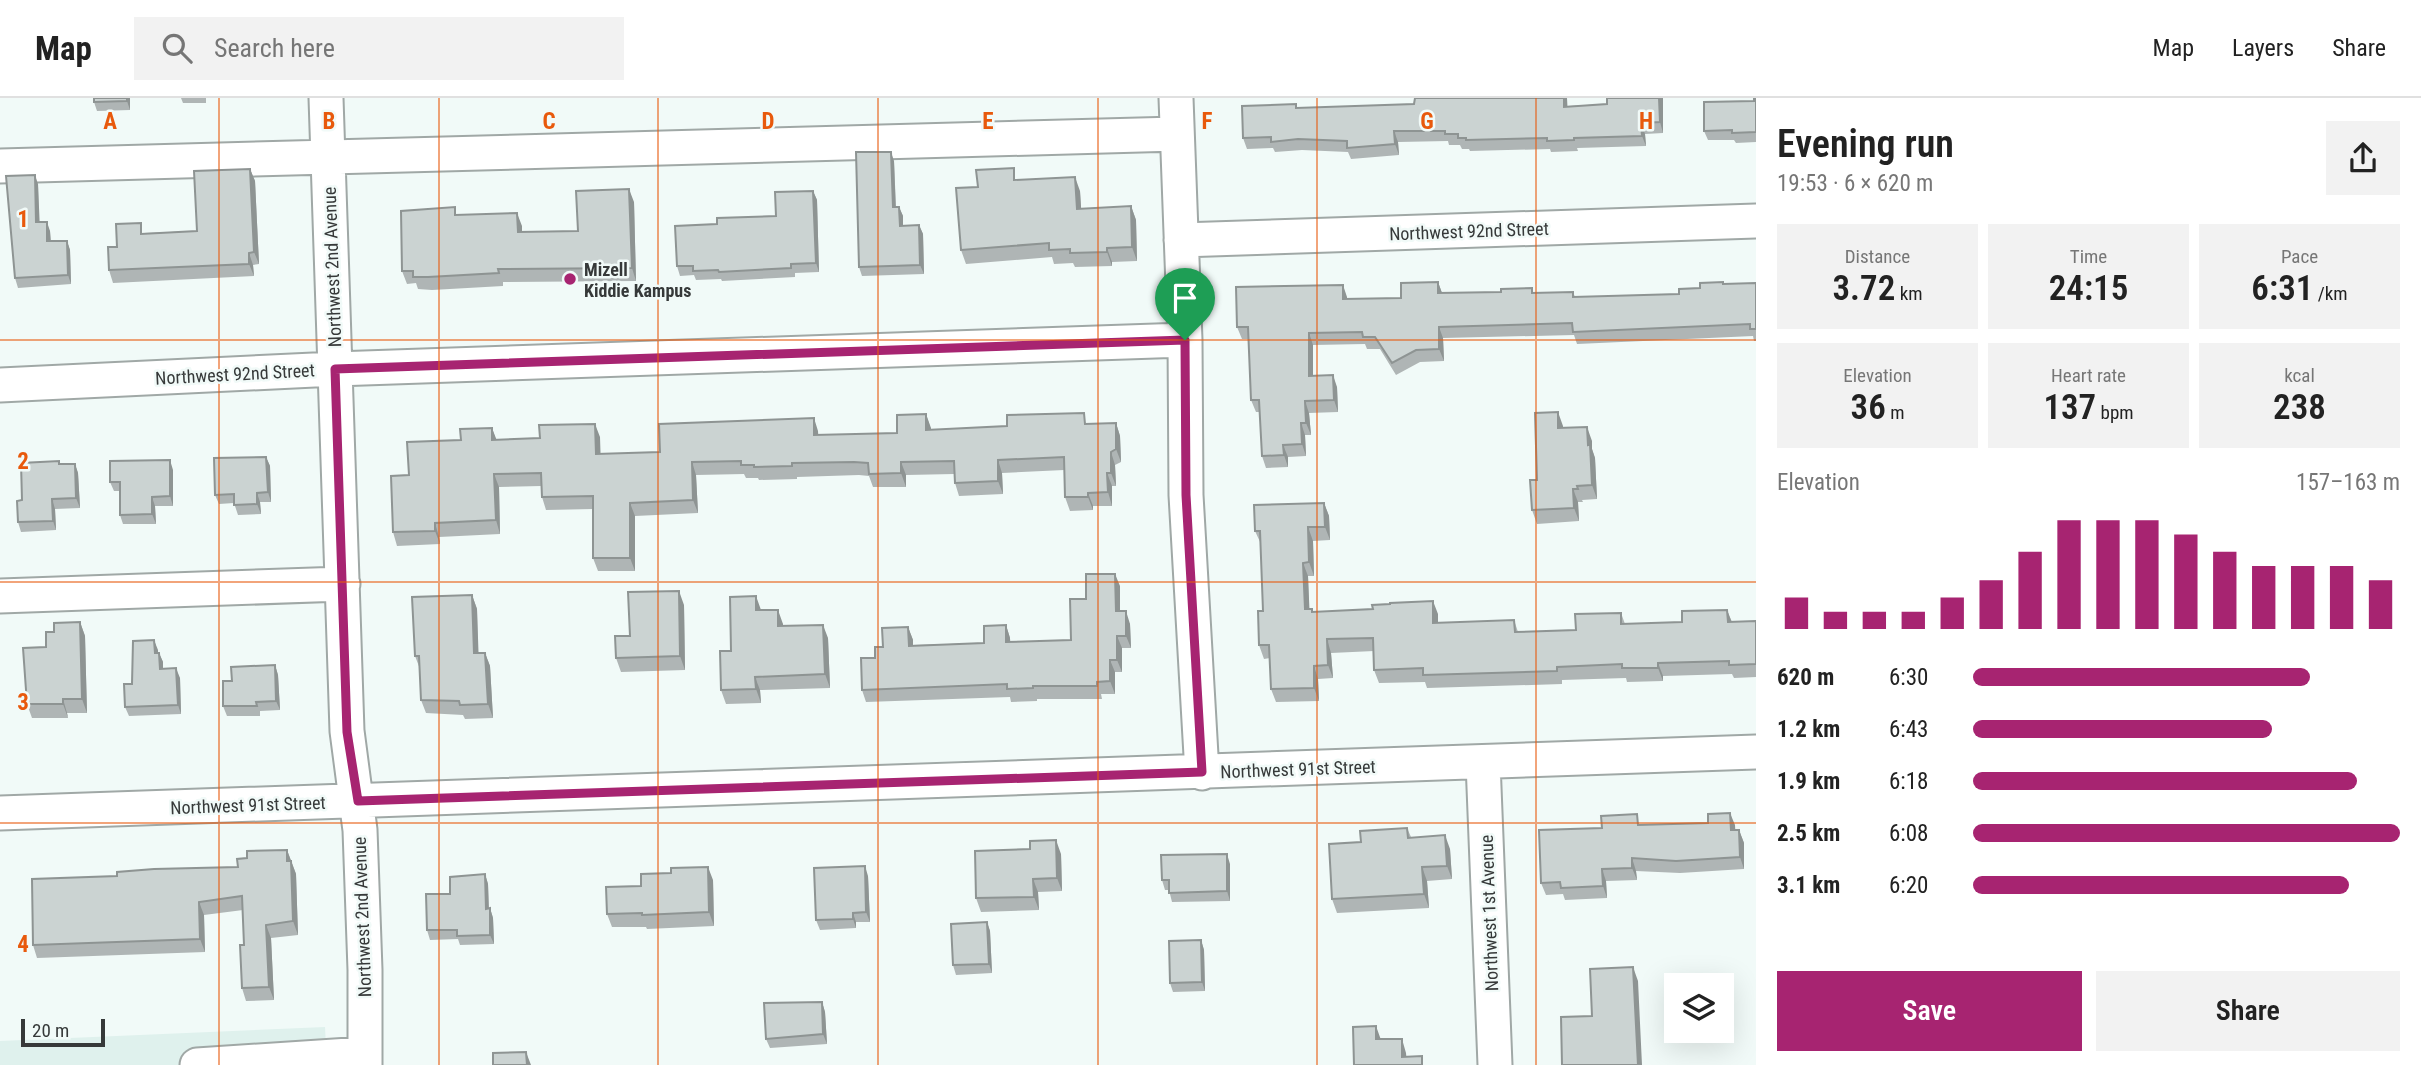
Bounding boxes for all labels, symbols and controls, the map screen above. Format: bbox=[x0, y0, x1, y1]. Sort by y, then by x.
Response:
search box bbox=[134, 17, 624, 80]
text: Map bbox=[35, 29, 92, 68]
icon: search bbox=[158, 29, 196, 67]
text: Search here bbox=[214, 33, 335, 63]
text: Map bbox=[2153, 34, 2194, 62]
text: Layers bbox=[2232, 34, 2294, 62]
text: Share bbox=[2332, 34, 2386, 62]
text: A bbox=[103, 108, 117, 135]
text: B bbox=[323, 108, 335, 135]
text: C bbox=[542, 108, 556, 135]
text: D bbox=[762, 108, 775, 135]
text: E bbox=[982, 108, 994, 135]
text: F bbox=[1202, 108, 1213, 135]
text: G bbox=[1420, 108, 1434, 135]
text: H bbox=[1639, 108, 1653, 135]
button: share bbox=[2326, 121, 2400, 195]
text: Evening run bbox=[1777, 122, 1954, 166]
text: 19:53 · 6 × 620 m bbox=[1777, 170, 1933, 197]
street label: Northwest 2nd Avenue bbox=[319, 186, 345, 348]
text: 1 bbox=[17, 206, 29, 233]
street label: Northwest 92nd Street bbox=[1389, 218, 1549, 244]
text: Distance bbox=[1845, 245, 1910, 268]
text: Time bbox=[2070, 245, 2107, 268]
text: Pace bbox=[2281, 245, 2318, 268]
place label: Mizell Kiddie Kampus bbox=[584, 259, 691, 301]
pin bbox=[1155, 268, 1215, 340]
text: 3.72 bbox=[1832, 268, 1895, 309]
text: 24:15 bbox=[2049, 268, 2128, 309]
text: 6:31 bbox=[2251, 268, 2313, 309]
marker: Mizell Kiddie Kampus bbox=[562, 271, 578, 287]
icon: arrive bbox=[1166, 279, 1204, 317]
text: km bbox=[1895, 282, 1923, 305]
text: /km bbox=[2313, 282, 2348, 305]
street label: Northwest 92nd Street bbox=[155, 359, 315, 389]
text: Elevation bbox=[1843, 364, 1912, 387]
text: Heart rate bbox=[2051, 364, 2126, 387]
text: kcal bbox=[2284, 364, 2315, 387]
text: 36 bbox=[1851, 387, 1886, 428]
text: 137 bbox=[2043, 387, 2096, 428]
text: 238 bbox=[2273, 387, 2326, 428]
text: m bbox=[1886, 401, 1904, 424]
text: bpm bbox=[2096, 401, 2134, 424]
text: 2 bbox=[17, 448, 29, 475]
text: Elevation bbox=[1777, 469, 1860, 496]
text: 157–163 m bbox=[2296, 469, 2400, 496]
text: 620 m bbox=[1777, 664, 1834, 691]
text: 6:30 bbox=[1889, 664, 1928, 691]
text: 3 bbox=[17, 689, 29, 716]
text: 1.2 km bbox=[1777, 716, 1840, 743]
text: 6:43 bbox=[1889, 716, 1928, 743]
street label: Northwest 91st Street bbox=[1220, 756, 1376, 782]
text: 1.9 km bbox=[1777, 768, 1840, 795]
text: 6:18 bbox=[1889, 768, 1928, 795]
street label: Northwest 91st Street bbox=[170, 792, 326, 818]
text: 2.5 km bbox=[1777, 820, 1840, 847]
text: 6:08 bbox=[1889, 820, 1928, 847]
street label: Northwest 1st Avenue bbox=[1476, 835, 1502, 991]
street label: Northwest 2nd Avenue bbox=[349, 836, 375, 998]
text: 3.1 km bbox=[1777, 872, 1840, 899]
text: 6:20 bbox=[1889, 872, 1928, 899]
text: 4 bbox=[17, 931, 29, 958]
button: Save bbox=[1777, 971, 2082, 1051]
button: Share bbox=[2096, 971, 2400, 1051]
map controls bbox=[1664, 973, 1734, 1043]
button: layers bbox=[1664, 973, 1734, 1043]
scale bar bbox=[21, 1016, 105, 1048]
text: 20 m bbox=[32, 1019, 69, 1042]

